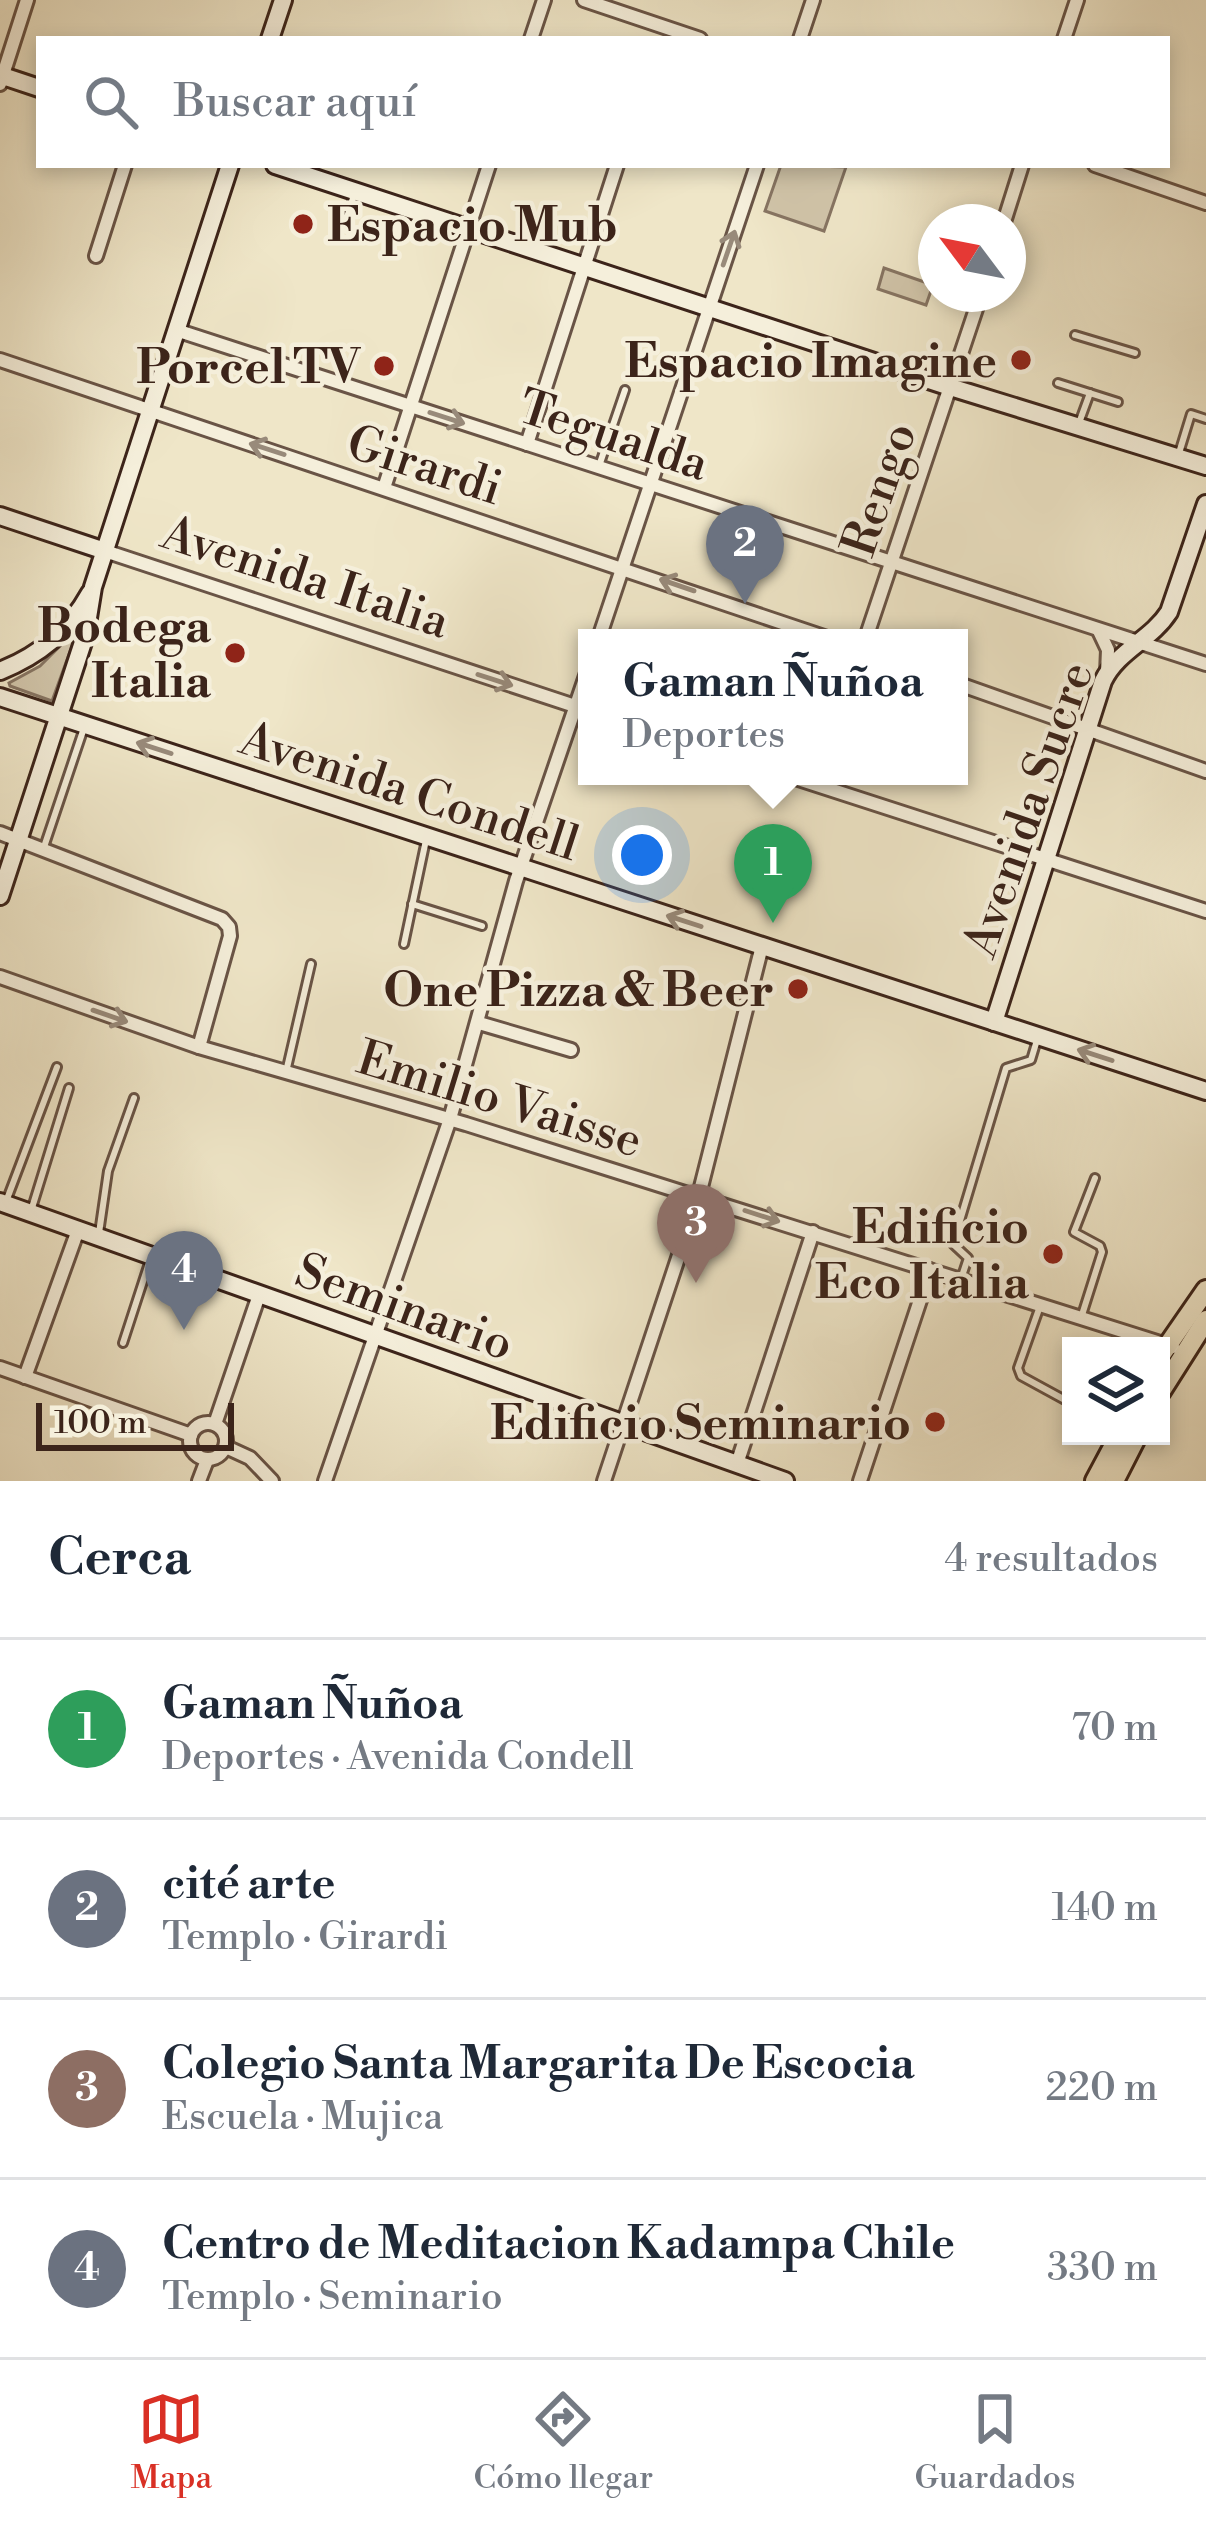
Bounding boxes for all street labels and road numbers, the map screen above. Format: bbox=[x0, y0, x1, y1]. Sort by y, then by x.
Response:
street label: Tegualda bbox=[511, 378, 716, 496]
street label: Girardi bbox=[339, 414, 509, 520]
street label: Rengo bbox=[830, 415, 932, 565]
street label: Avenida Italia bbox=[153, 504, 457, 654]
street label: Avenida Sucre bbox=[951, 655, 1108, 966]
street label: Avenida Condell bbox=[231, 710, 586, 876]
street label: Emilio Vaisse bbox=[349, 1029, 649, 1173]
street label: Seminario bbox=[287, 1242, 521, 1376]

